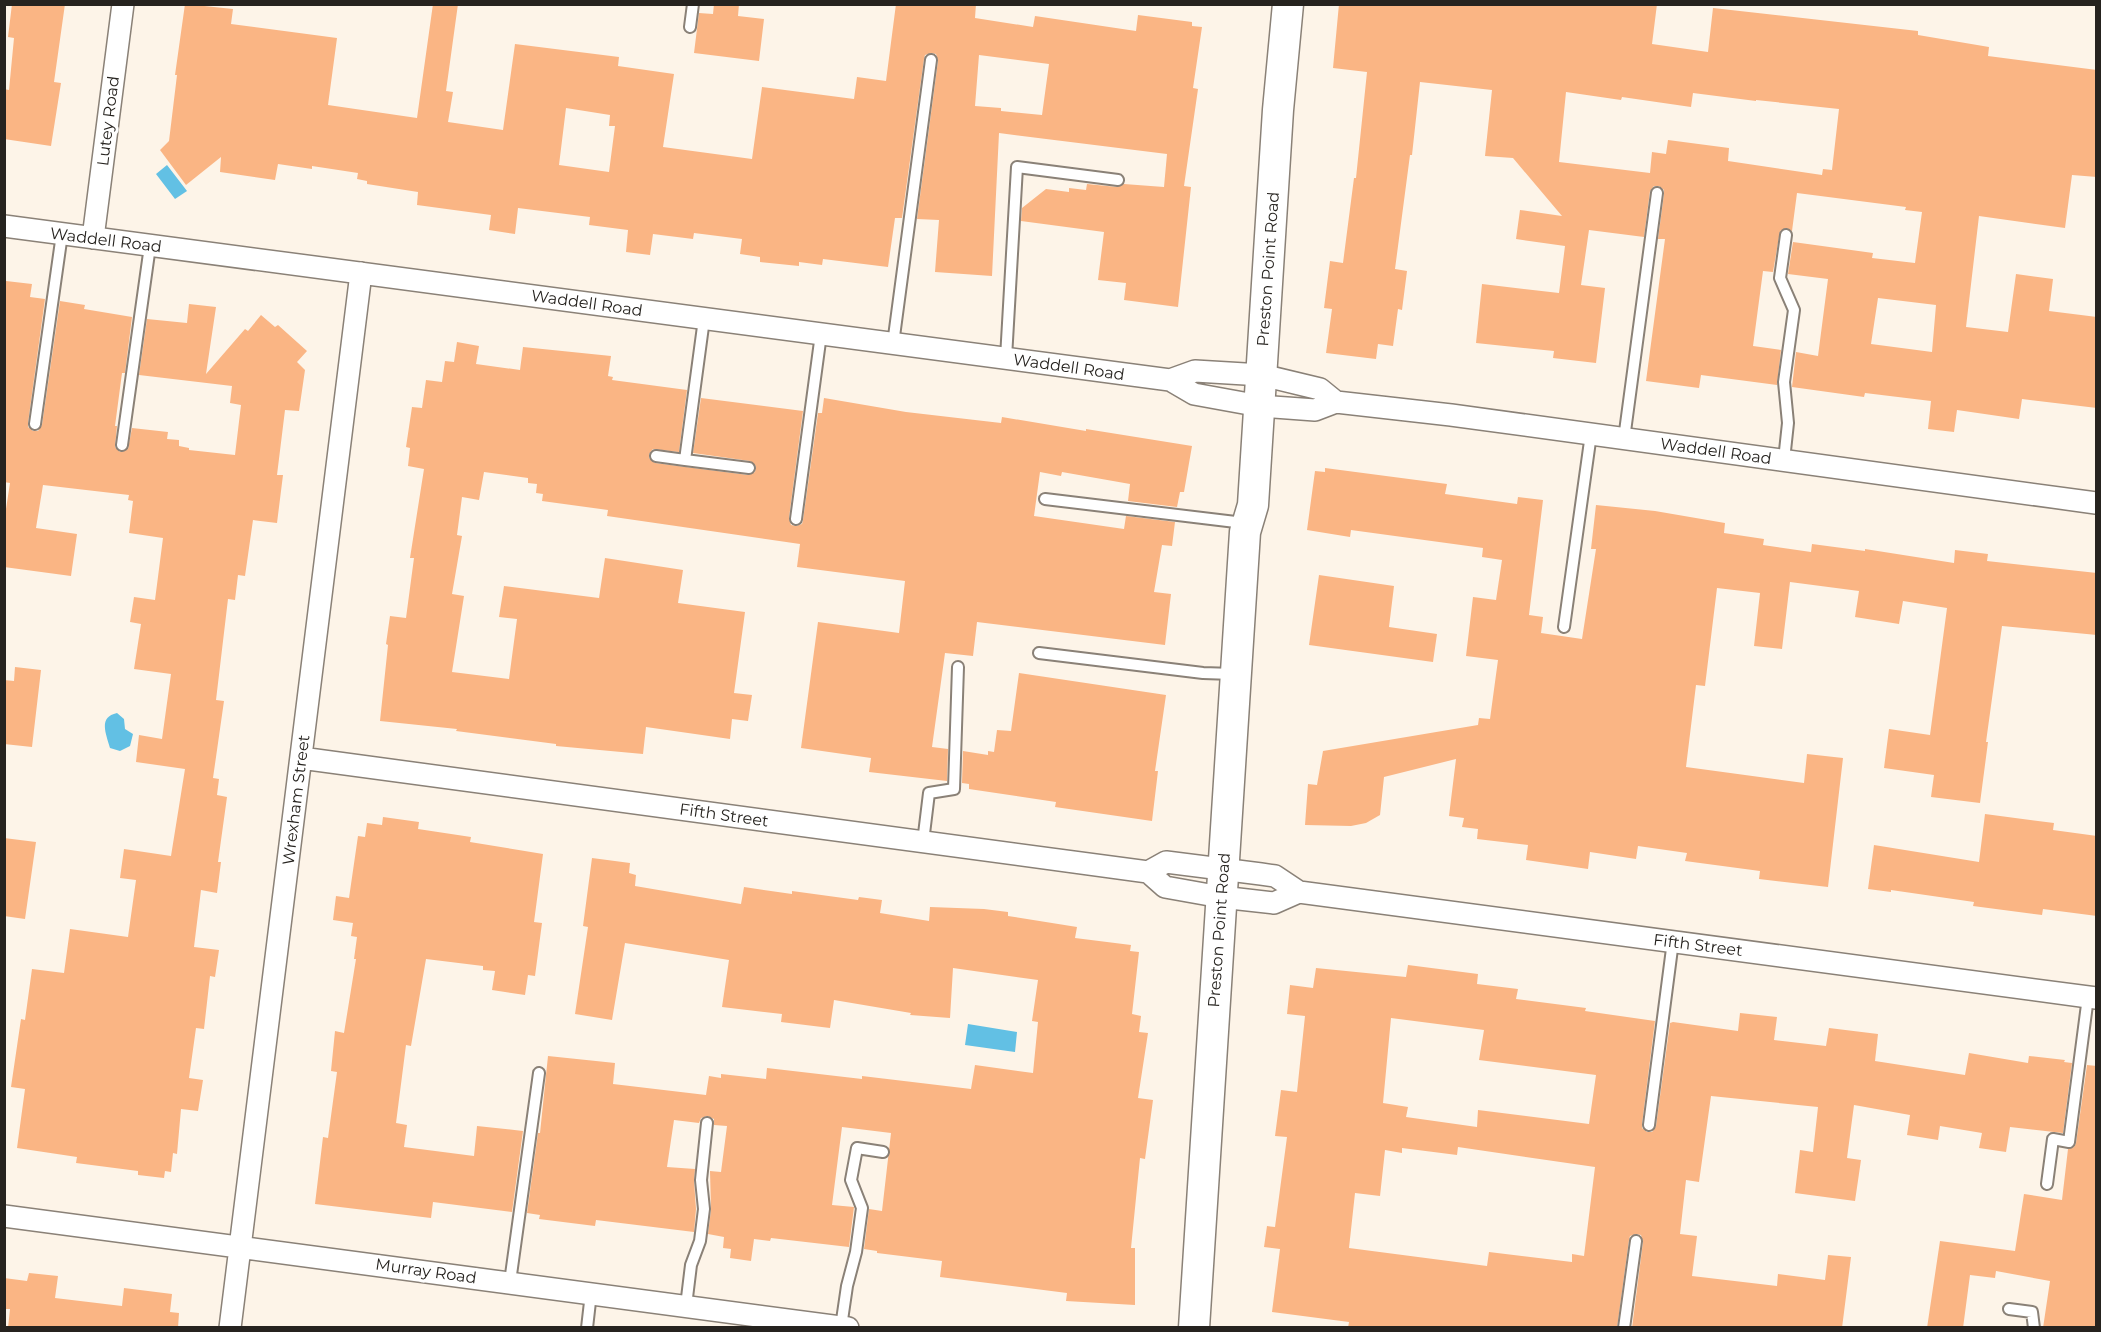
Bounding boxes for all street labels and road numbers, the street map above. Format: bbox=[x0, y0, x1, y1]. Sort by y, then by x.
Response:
street label: Lutey Road bbox=[93, 75, 123, 167]
street label: Preston Point Road bbox=[1253, 191, 1283, 347]
street label: Waddell Road bbox=[49, 224, 163, 256]
street label: Waddell Road bbox=[530, 286, 644, 320]
street label: Waddell Road bbox=[1012, 350, 1126, 384]
street label: Waddell Road bbox=[1659, 434, 1773, 468]
street label: Wrexham Street bbox=[279, 733, 313, 866]
street label: Fifth Street bbox=[678, 799, 770, 831]
street label: Preston Point Road bbox=[1204, 852, 1234, 1008]
street label: Fifth Street bbox=[1652, 930, 1744, 960]
street label: Murray Road bbox=[374, 1255, 478, 1287]

